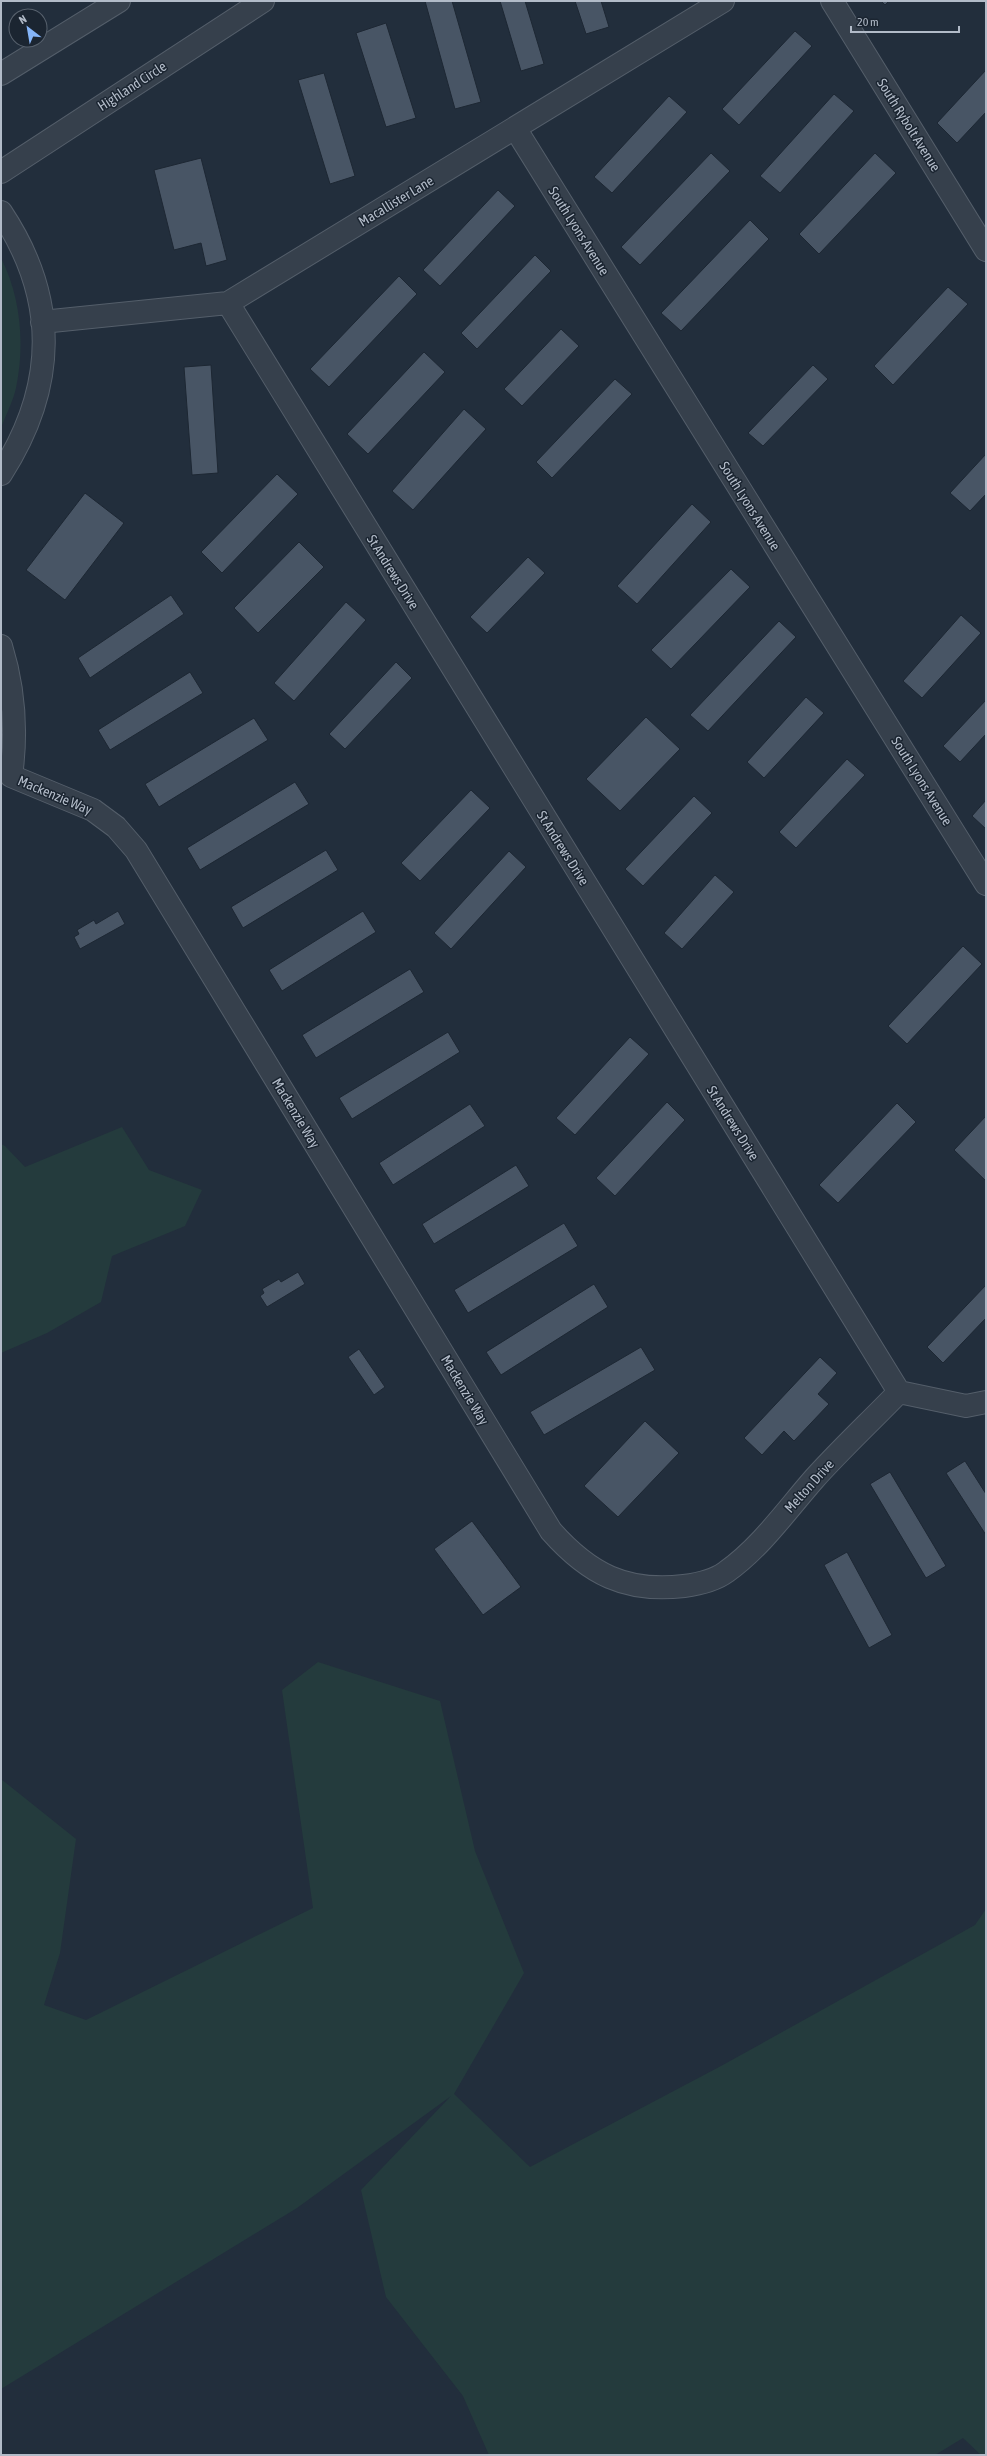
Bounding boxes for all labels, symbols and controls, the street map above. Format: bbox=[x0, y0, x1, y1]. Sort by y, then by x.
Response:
north arrow bbox=[8, 8, 48, 48]
scale bar bbox=[851, 8, 959, 34]
text: N bbox=[17, 13, 29, 26]
text: 20 m bbox=[857, 15, 879, 29]
street label: Highland Circle bbox=[95, 58, 169, 114]
street label: South Rybolt Avenue bbox=[874, 76, 944, 174]
street label: Macallister Lane bbox=[356, 172, 436, 230]
street label: South Lyons Avenue bbox=[545, 184, 613, 278]
street label: South Lyons Avenue bbox=[716, 459, 784, 553]
street label: St Andrews Drive bbox=[364, 532, 422, 612]
street label: South Lyons Avenue bbox=[888, 734, 956, 828]
street label: Mackenzie Way bbox=[16, 772, 95, 818]
street label: St Andrews Drive bbox=[534, 808, 592, 888]
street label: Mackenzie Way bbox=[269, 1075, 323, 1151]
street label: St Andrews Drive bbox=[704, 1083, 762, 1163]
street label: Mackenzie Way bbox=[438, 1352, 492, 1428]
street label: Melton Drive bbox=[781, 1456, 837, 1516]

